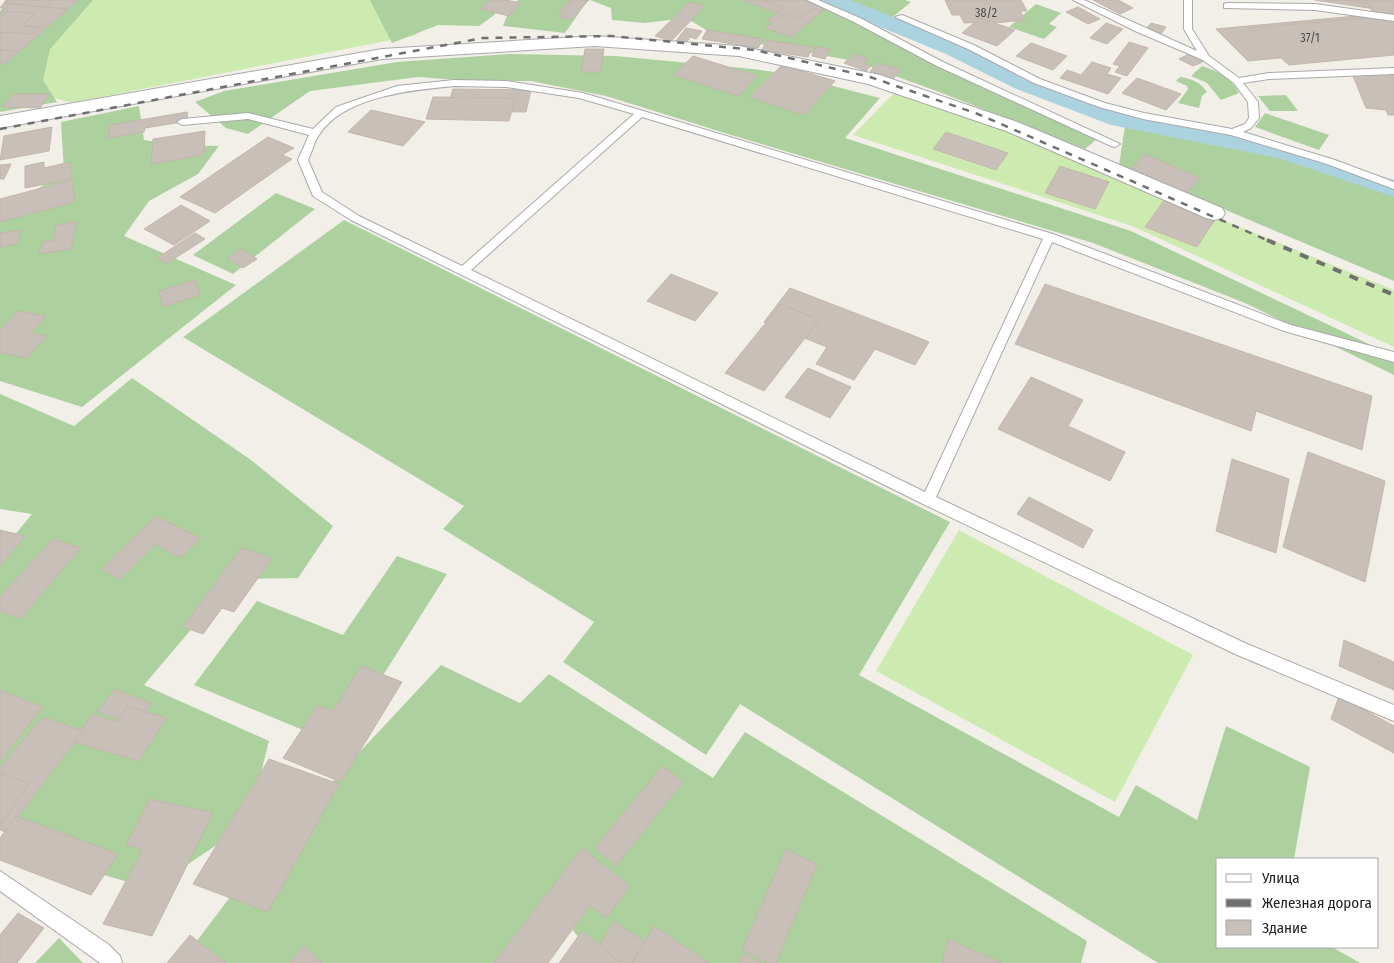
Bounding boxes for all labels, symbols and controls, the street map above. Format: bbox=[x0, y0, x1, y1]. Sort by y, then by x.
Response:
house number: 38/2 bbox=[975, 6, 997, 20]
house number: 37/1 bbox=[1300, 31, 1320, 45]
legend bbox=[1216, 858, 1379, 948]
text: Улица bbox=[1261, 869, 1300, 887]
text: Железная дорога bbox=[1262, 894, 1372, 912]
text: Здание bbox=[1262, 919, 1308, 937]

